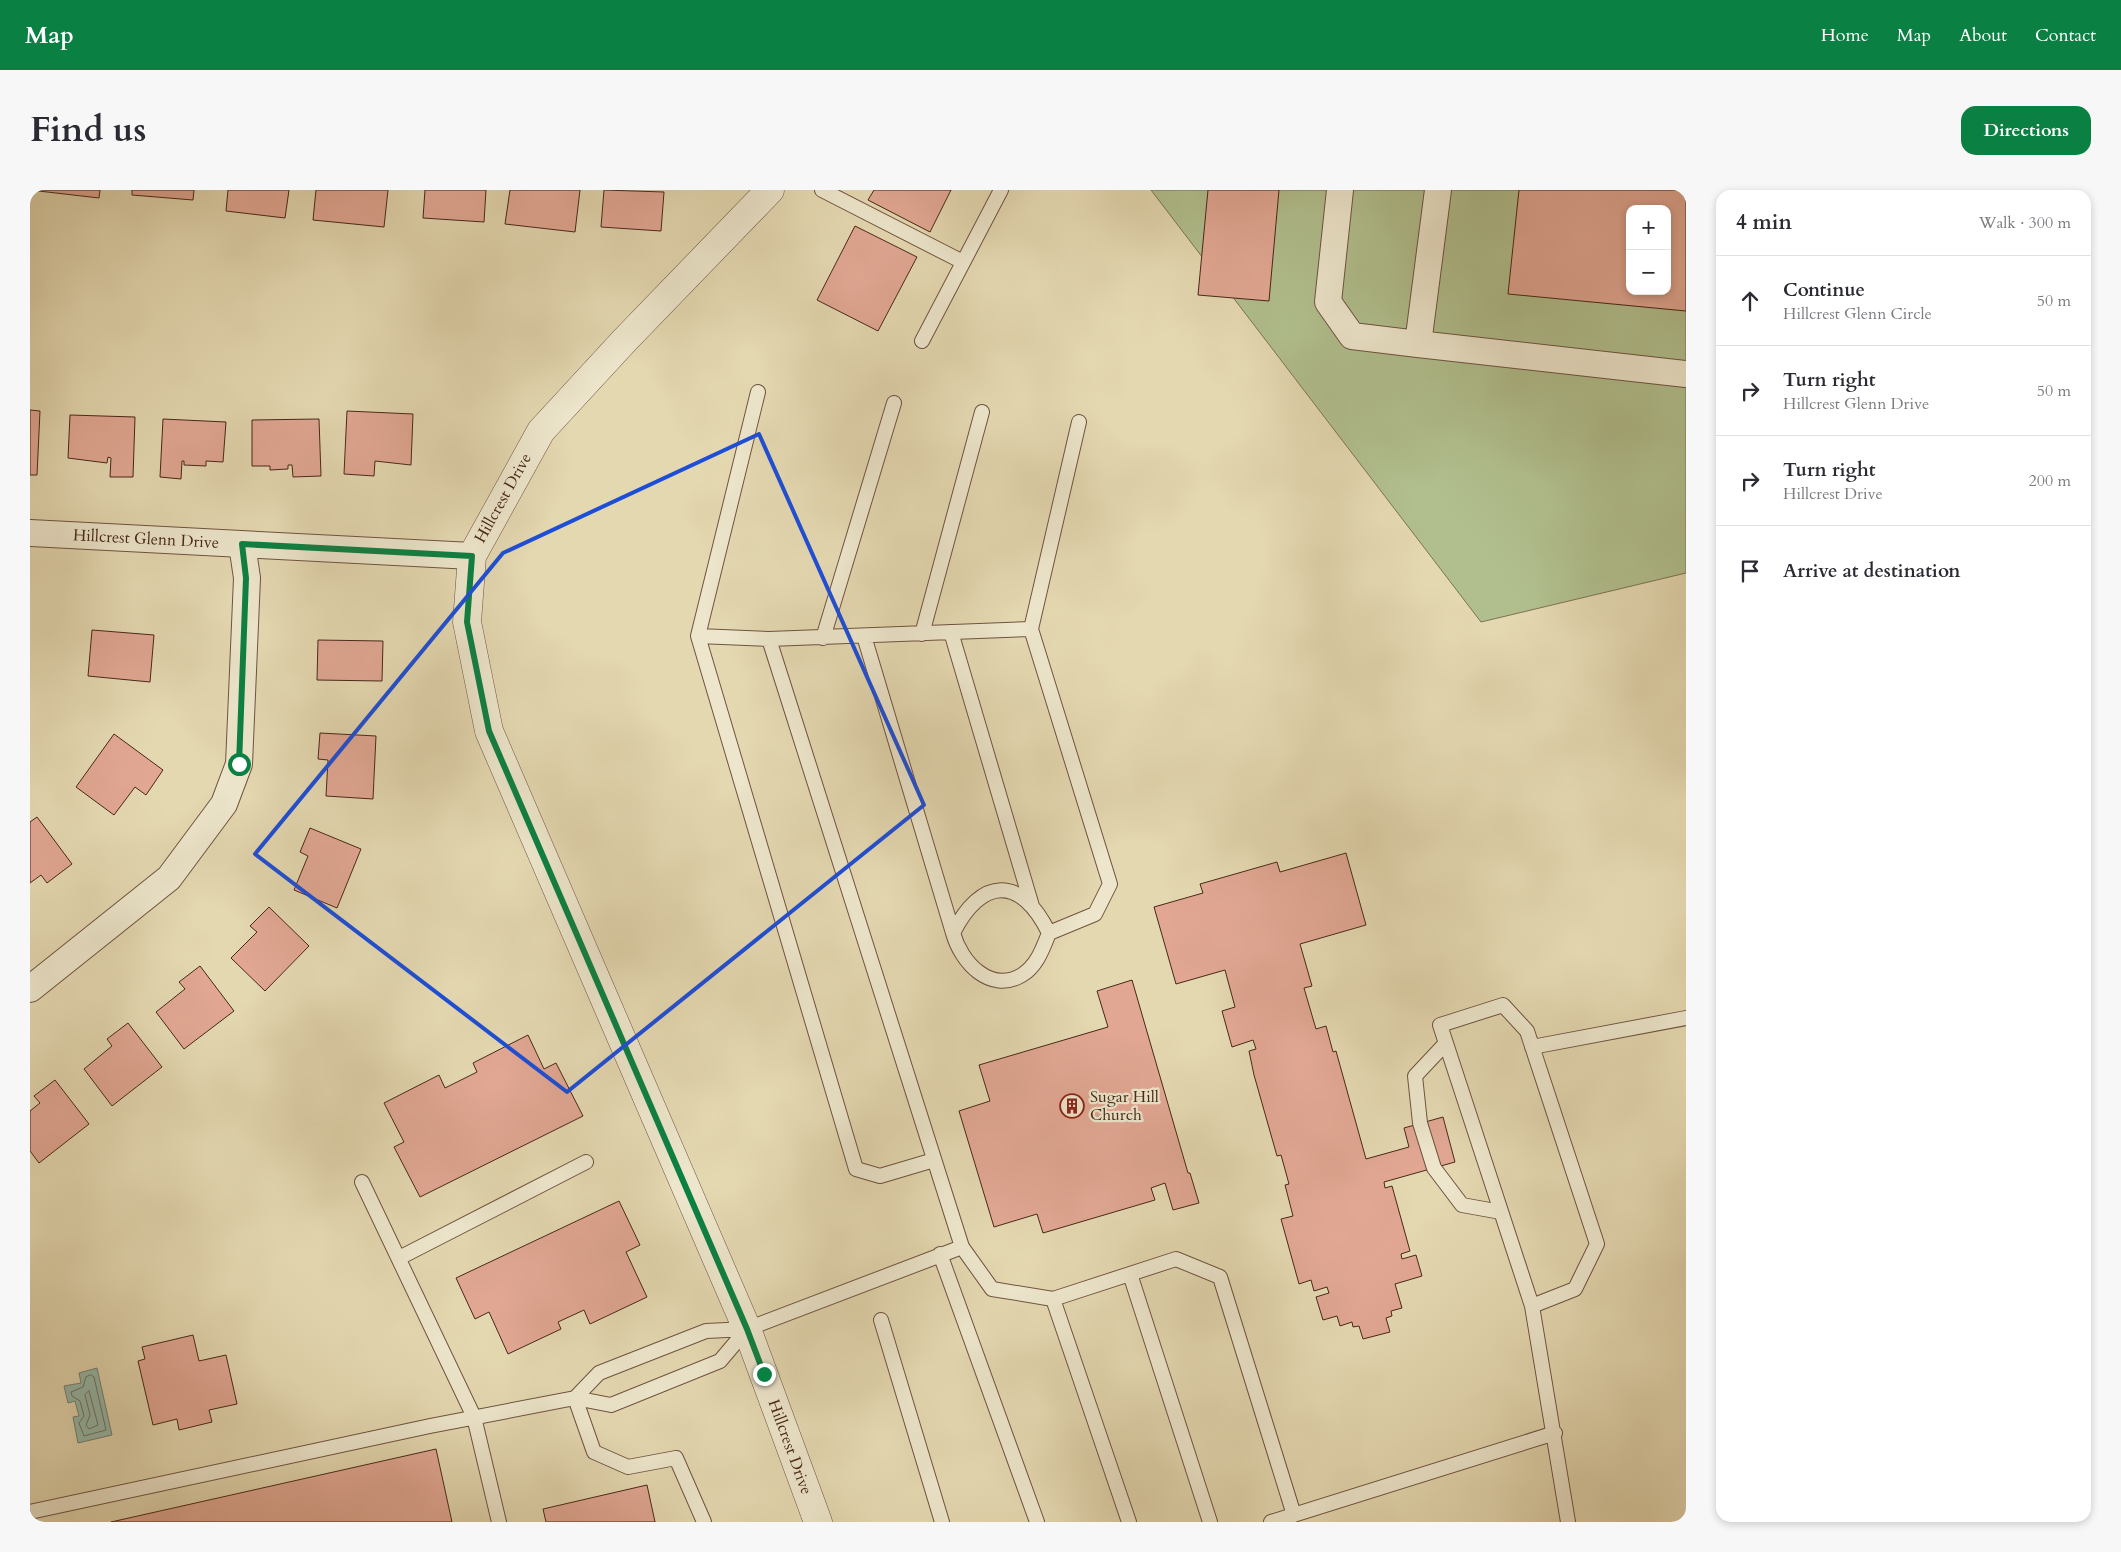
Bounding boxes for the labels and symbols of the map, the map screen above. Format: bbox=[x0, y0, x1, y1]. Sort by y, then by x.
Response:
street label: Hillcrest Drive bbox=[469, 449, 537, 547]
street label: Hillcrest Glenn Drive bbox=[72, 524, 220, 554]
route start bbox=[228, 753, 251, 776]
place label: Sugar Hill Church bbox=[1090, 1086, 1159, 1126]
building icon: Sugar Hill Church bbox=[1059, 1093, 1085, 1119]
route end bbox=[753, 1363, 776, 1386]
street label: Hillcrest Drive bbox=[763, 1396, 817, 1498]

